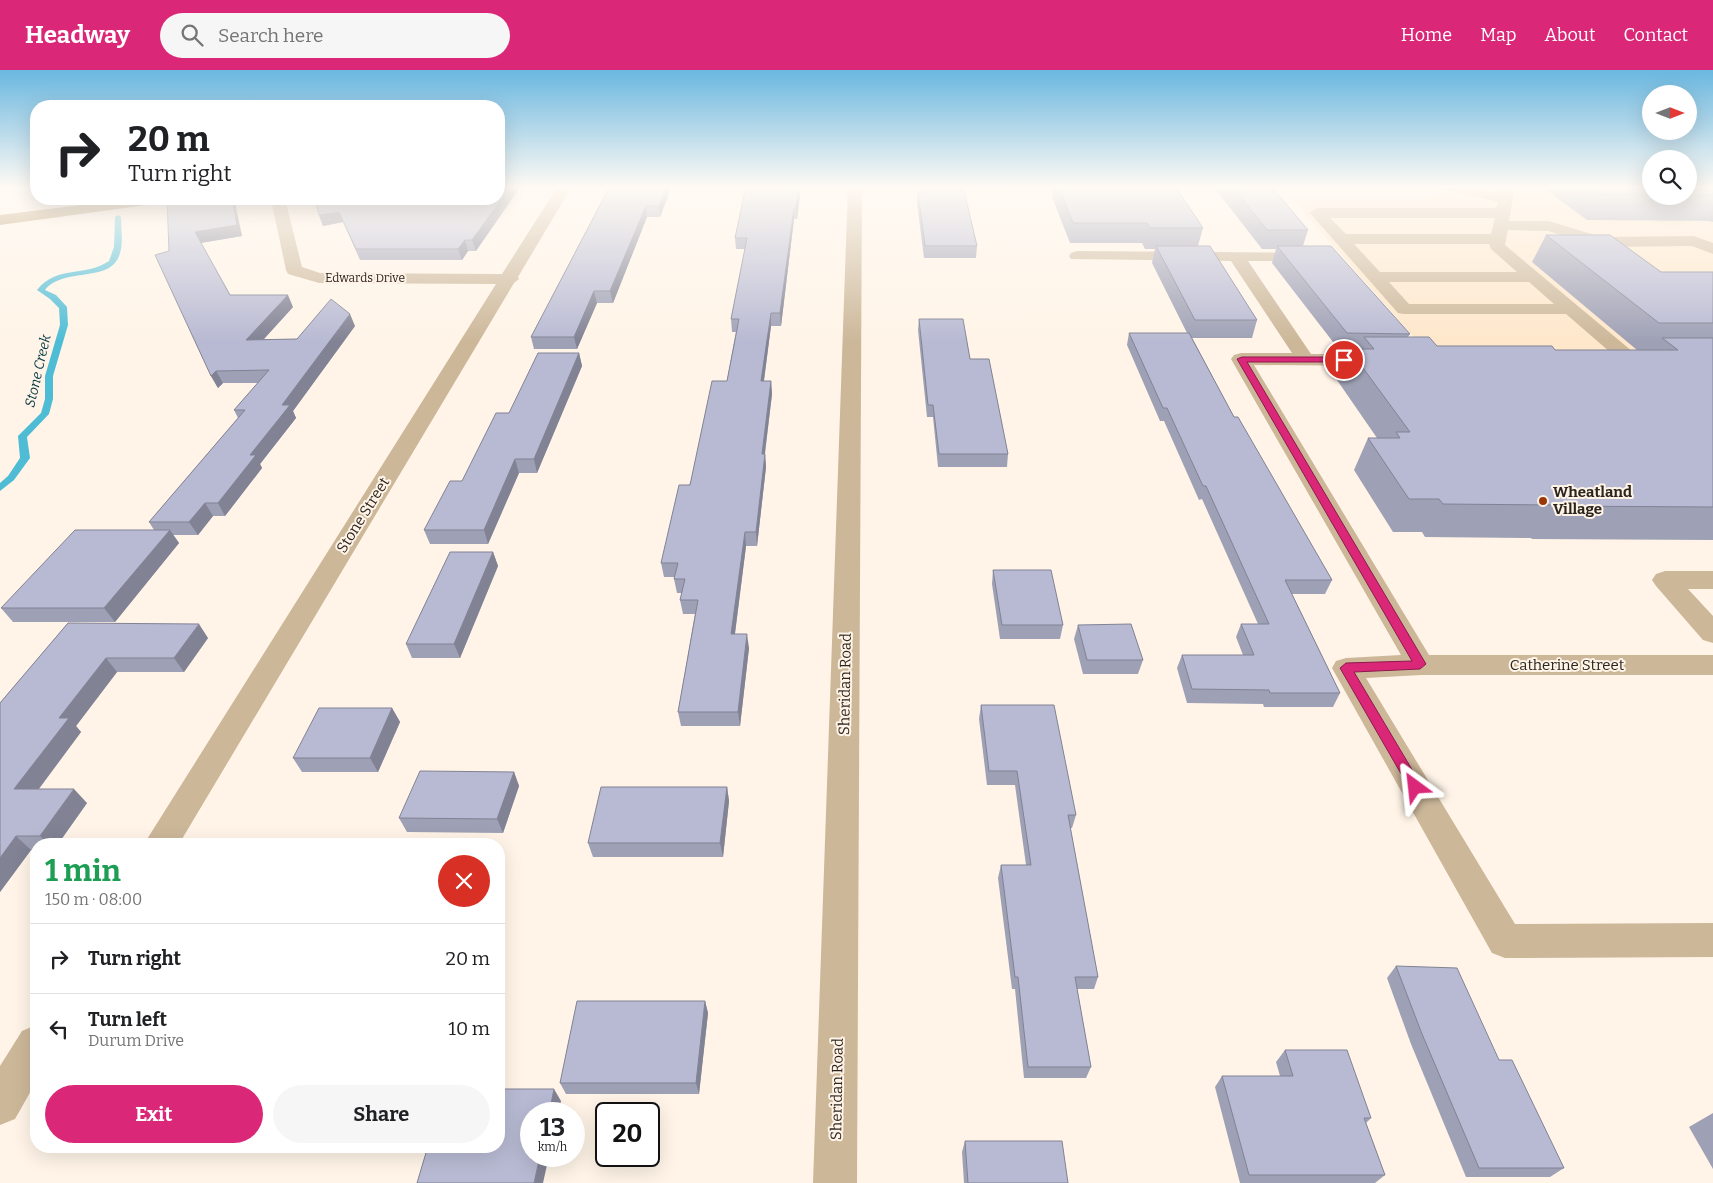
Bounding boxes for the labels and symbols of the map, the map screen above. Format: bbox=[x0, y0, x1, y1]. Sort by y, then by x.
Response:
north arrow bbox=[1642, 85, 1698, 140]
street label: Edwards Drive bbox=[325, 271, 405, 285]
water label: Stone Creek bbox=[21, 333, 55, 409]
pin bbox=[1323, 339, 1365, 381]
street label: Stone Street bbox=[333, 473, 394, 556]
place label: Wheatland Village bbox=[1553, 483, 1632, 518]
marker: Wheatland Village bbox=[1537, 495, 1549, 507]
street label: Sheridan Road bbox=[835, 633, 855, 735]
street label: Catherine Street bbox=[1510, 656, 1625, 674]
position arrow bbox=[1388, 760, 1440, 812]
street label: Sheridan Road bbox=[827, 1038, 847, 1140]
speed limit sign: 20 bbox=[595, 1102, 660, 1167]

